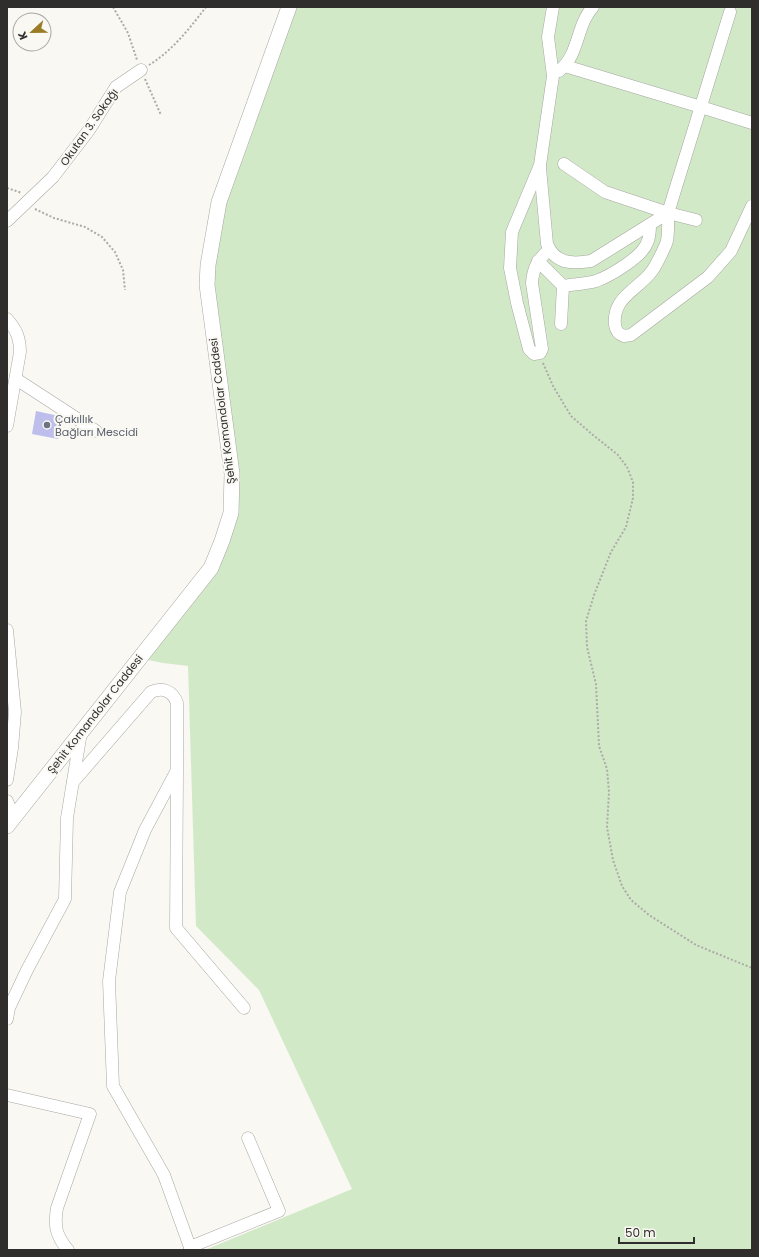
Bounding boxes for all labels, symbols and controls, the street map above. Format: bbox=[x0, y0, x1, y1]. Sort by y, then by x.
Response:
north arrow bbox=[12, 12, 52, 52]
text: K bbox=[14, 29, 32, 42]
street label: Okutan 3. Sokağı bbox=[56, 85, 122, 169]
street label: Şehit Komandolar Caddesi bbox=[205, 337, 239, 485]
place label: Çakıllık Bağları Mescidi bbox=[55, 411, 138, 440]
marker: Çakıllık Bağları Mescidi bbox=[42, 420, 52, 430]
street label: Şehit Komandolar Caddesi bbox=[43, 651, 147, 777]
scale bar bbox=[619, 1219, 694, 1245]
text: 50 m bbox=[625, 1224, 656, 1241]

